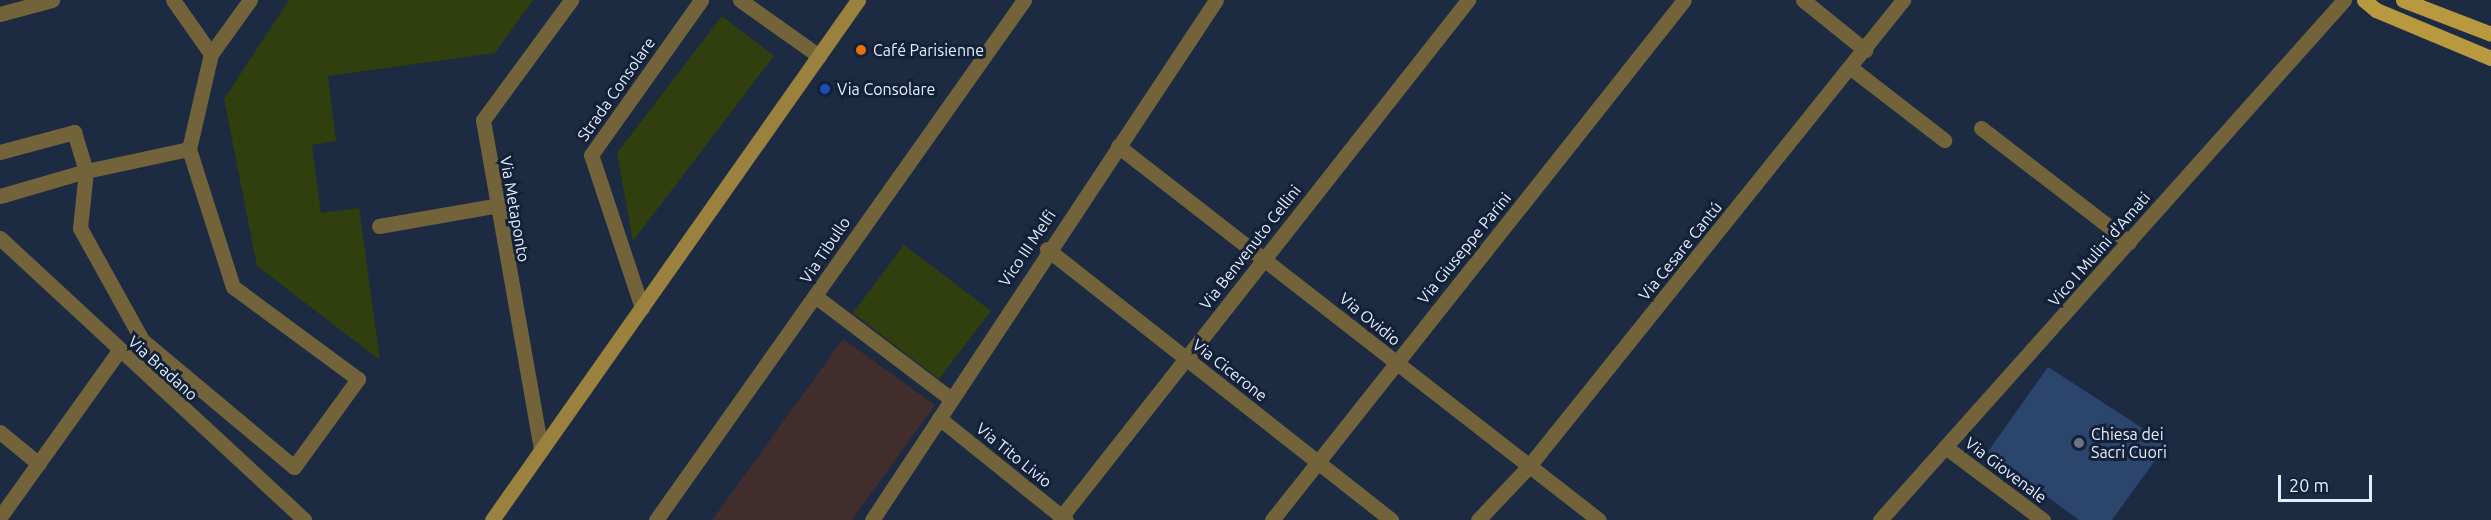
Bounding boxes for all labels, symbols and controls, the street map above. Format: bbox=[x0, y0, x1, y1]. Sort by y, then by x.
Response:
street label: Strada Consolare bbox=[573, 33, 659, 145]
place label: Café Parisienne bbox=[873, 40, 984, 60]
marker: Café Parisienne bbox=[854, 43, 868, 57]
place label: Via Consolare bbox=[837, 79, 935, 99]
marker: Via Consolare bbox=[818, 82, 832, 96]
street label: Via Metaponto bbox=[496, 155, 534, 263]
street label: Via Benvenuto Cellini bbox=[1195, 181, 1305, 313]
street label: Via Giuseppe Parini bbox=[1413, 188, 1515, 308]
street label: Vico I Mulini d'Amati bbox=[2044, 188, 2154, 310]
street label: Via Cesare Cantú bbox=[1634, 198, 1726, 304]
street label: Vico III Melfi bbox=[994, 206, 1060, 290]
street label: Via Tibullo bbox=[796, 213, 854, 287]
street label: Via Ovidio bbox=[1336, 289, 1404, 349]
street label: Via Bradano bbox=[124, 332, 202, 404]
street label: Via Cicerone bbox=[1189, 335, 1271, 405]
street label: Via Tito Livio bbox=[972, 419, 1056, 491]
place label: Chiesa dei Sacri Cuori bbox=[2091, 424, 2167, 462]
street label: Via Giovenale bbox=[1961, 433, 2051, 507]
marker: Chiesa dei Sacri Cuori bbox=[2072, 436, 2086, 450]
scale bar bbox=[2281, 463, 2376, 501]
text: 20 m bbox=[2289, 475, 2329, 495]

